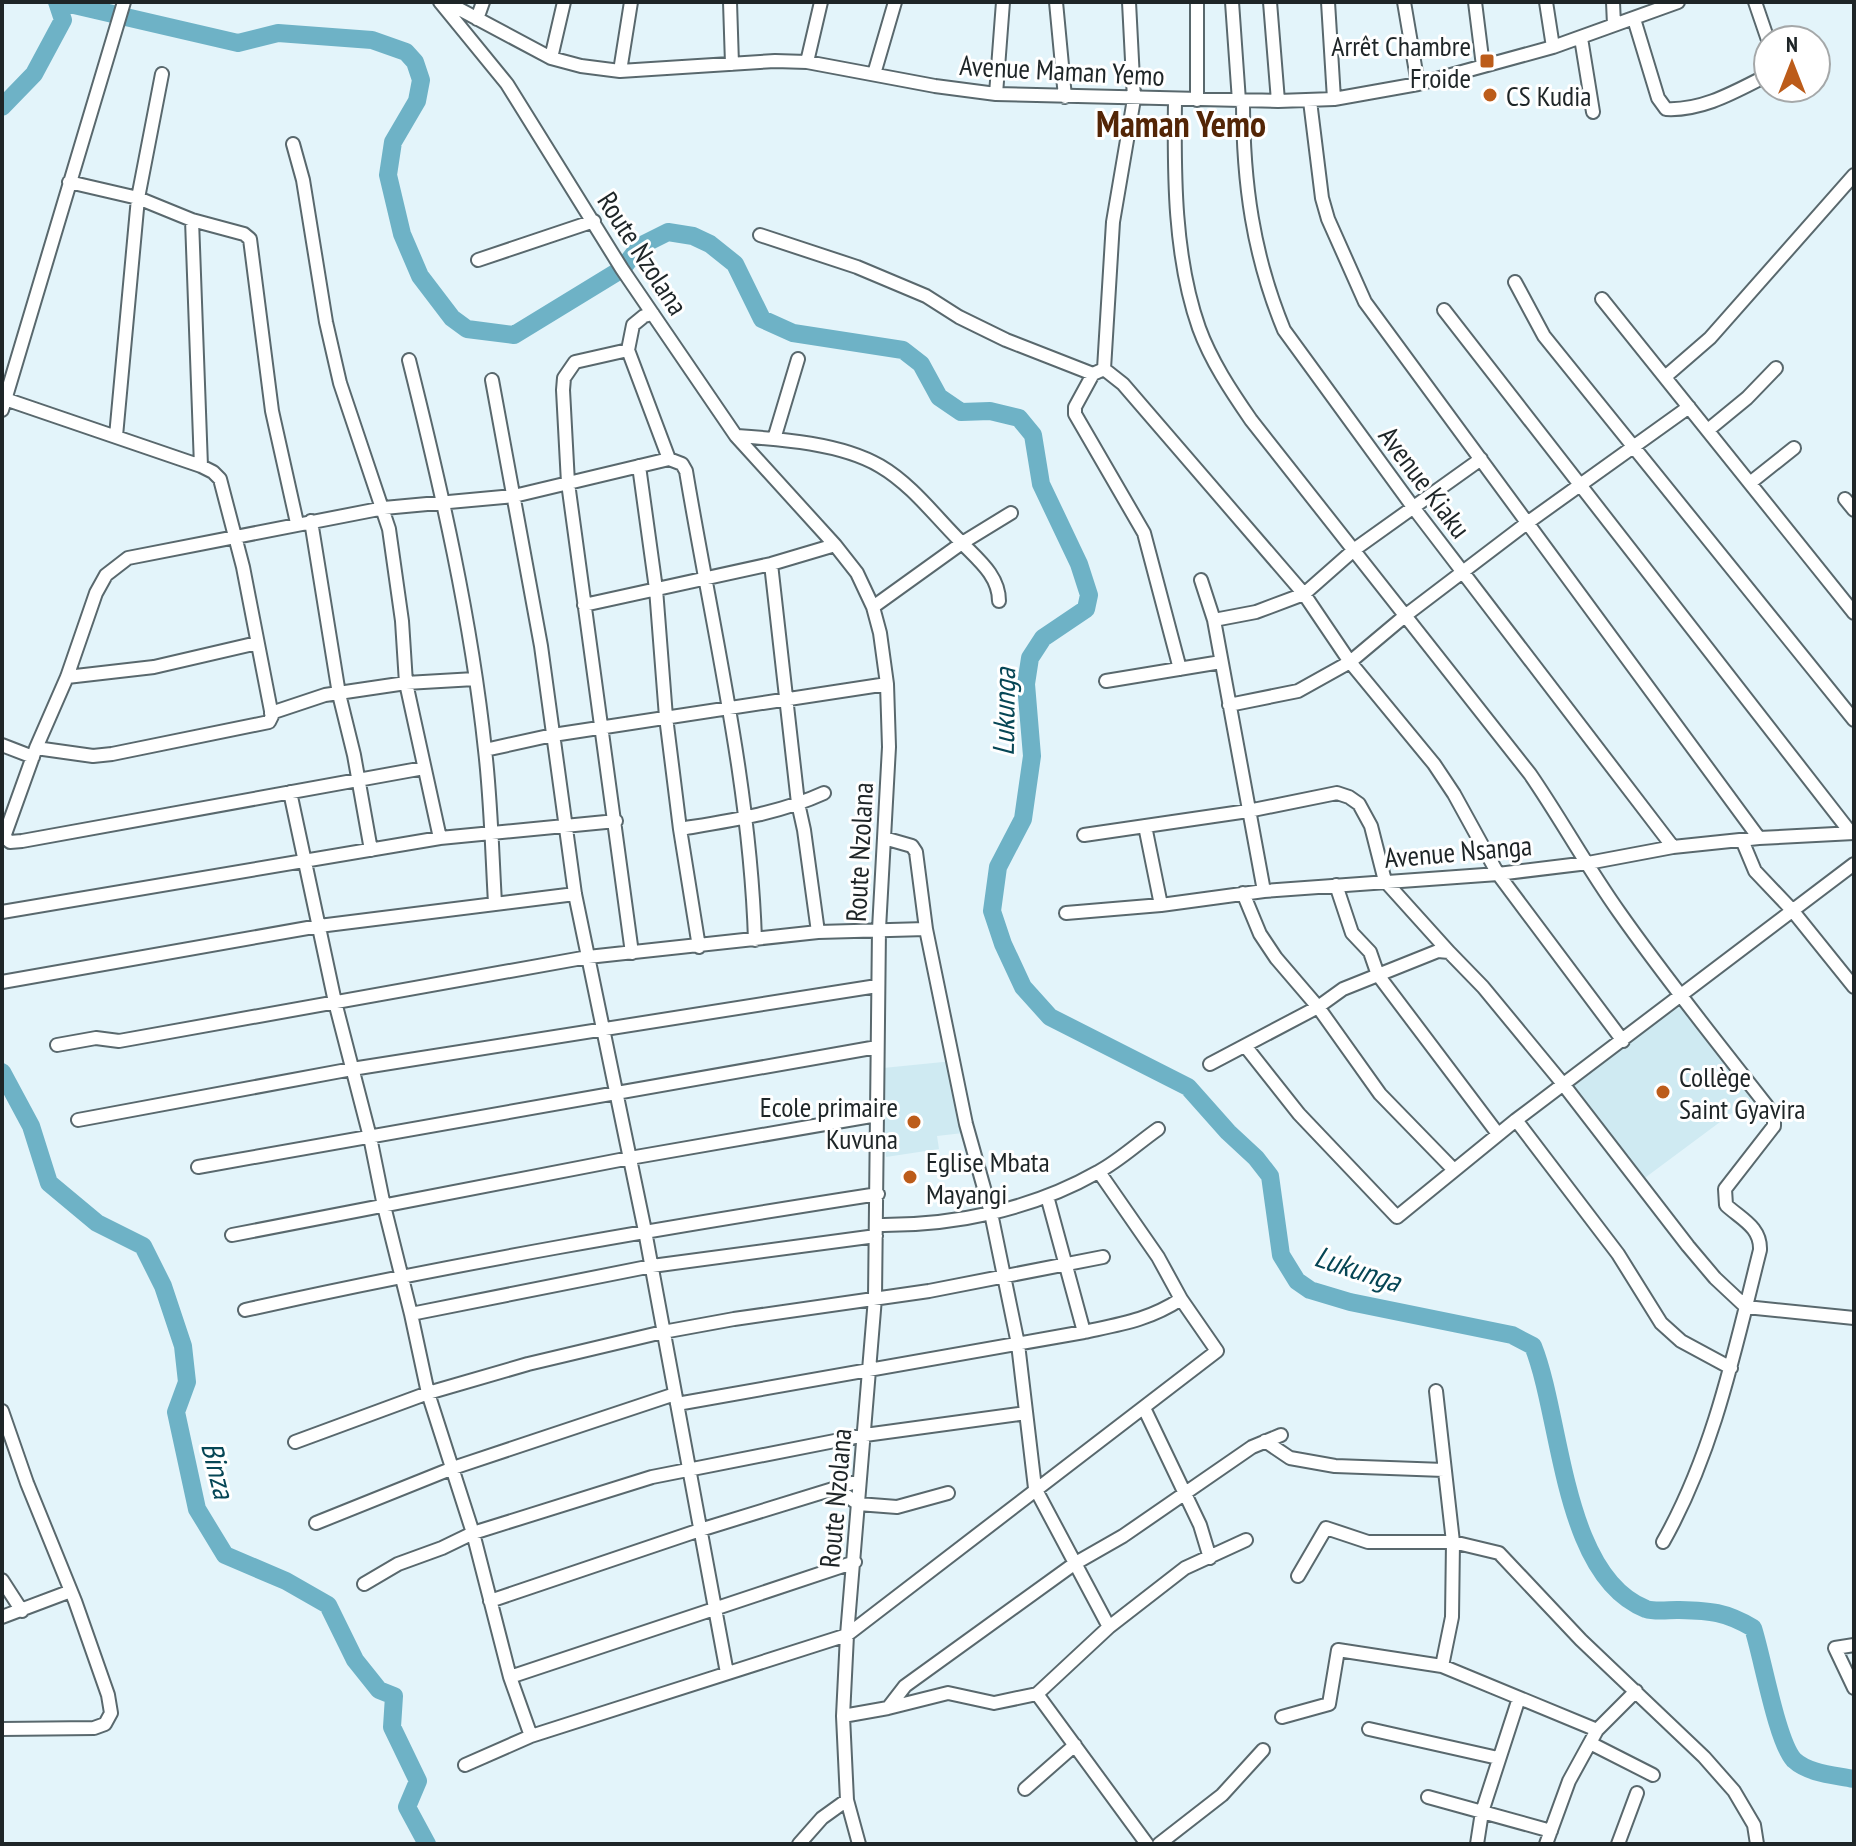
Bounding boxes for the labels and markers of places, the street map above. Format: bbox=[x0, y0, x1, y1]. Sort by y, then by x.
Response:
place label: Arrêt Chambre Froide bbox=[1331, 27, 1471, 96]
marker: Arrêt Chambre Froide bbox=[1478, 52, 1496, 70]
place label: CS Kudia bbox=[1506, 77, 1592, 114]
marker: CS Kudia bbox=[1481, 86, 1499, 104]
place label: Collège Saint Gyavira bbox=[1679, 1058, 1806, 1127]
marker: Collège Saint Gyavira bbox=[1654, 1083, 1672, 1101]
place label: Ecole primaire Kuvuna bbox=[760, 1088, 898, 1157]
marker: Ecole primaire Kuvuna bbox=[905, 1113, 923, 1131]
place label: Eglise Mbata Mayangi bbox=[926, 1143, 1050, 1212]
marker: Eglise Mbata Mayangi bbox=[901, 1168, 919, 1186]

